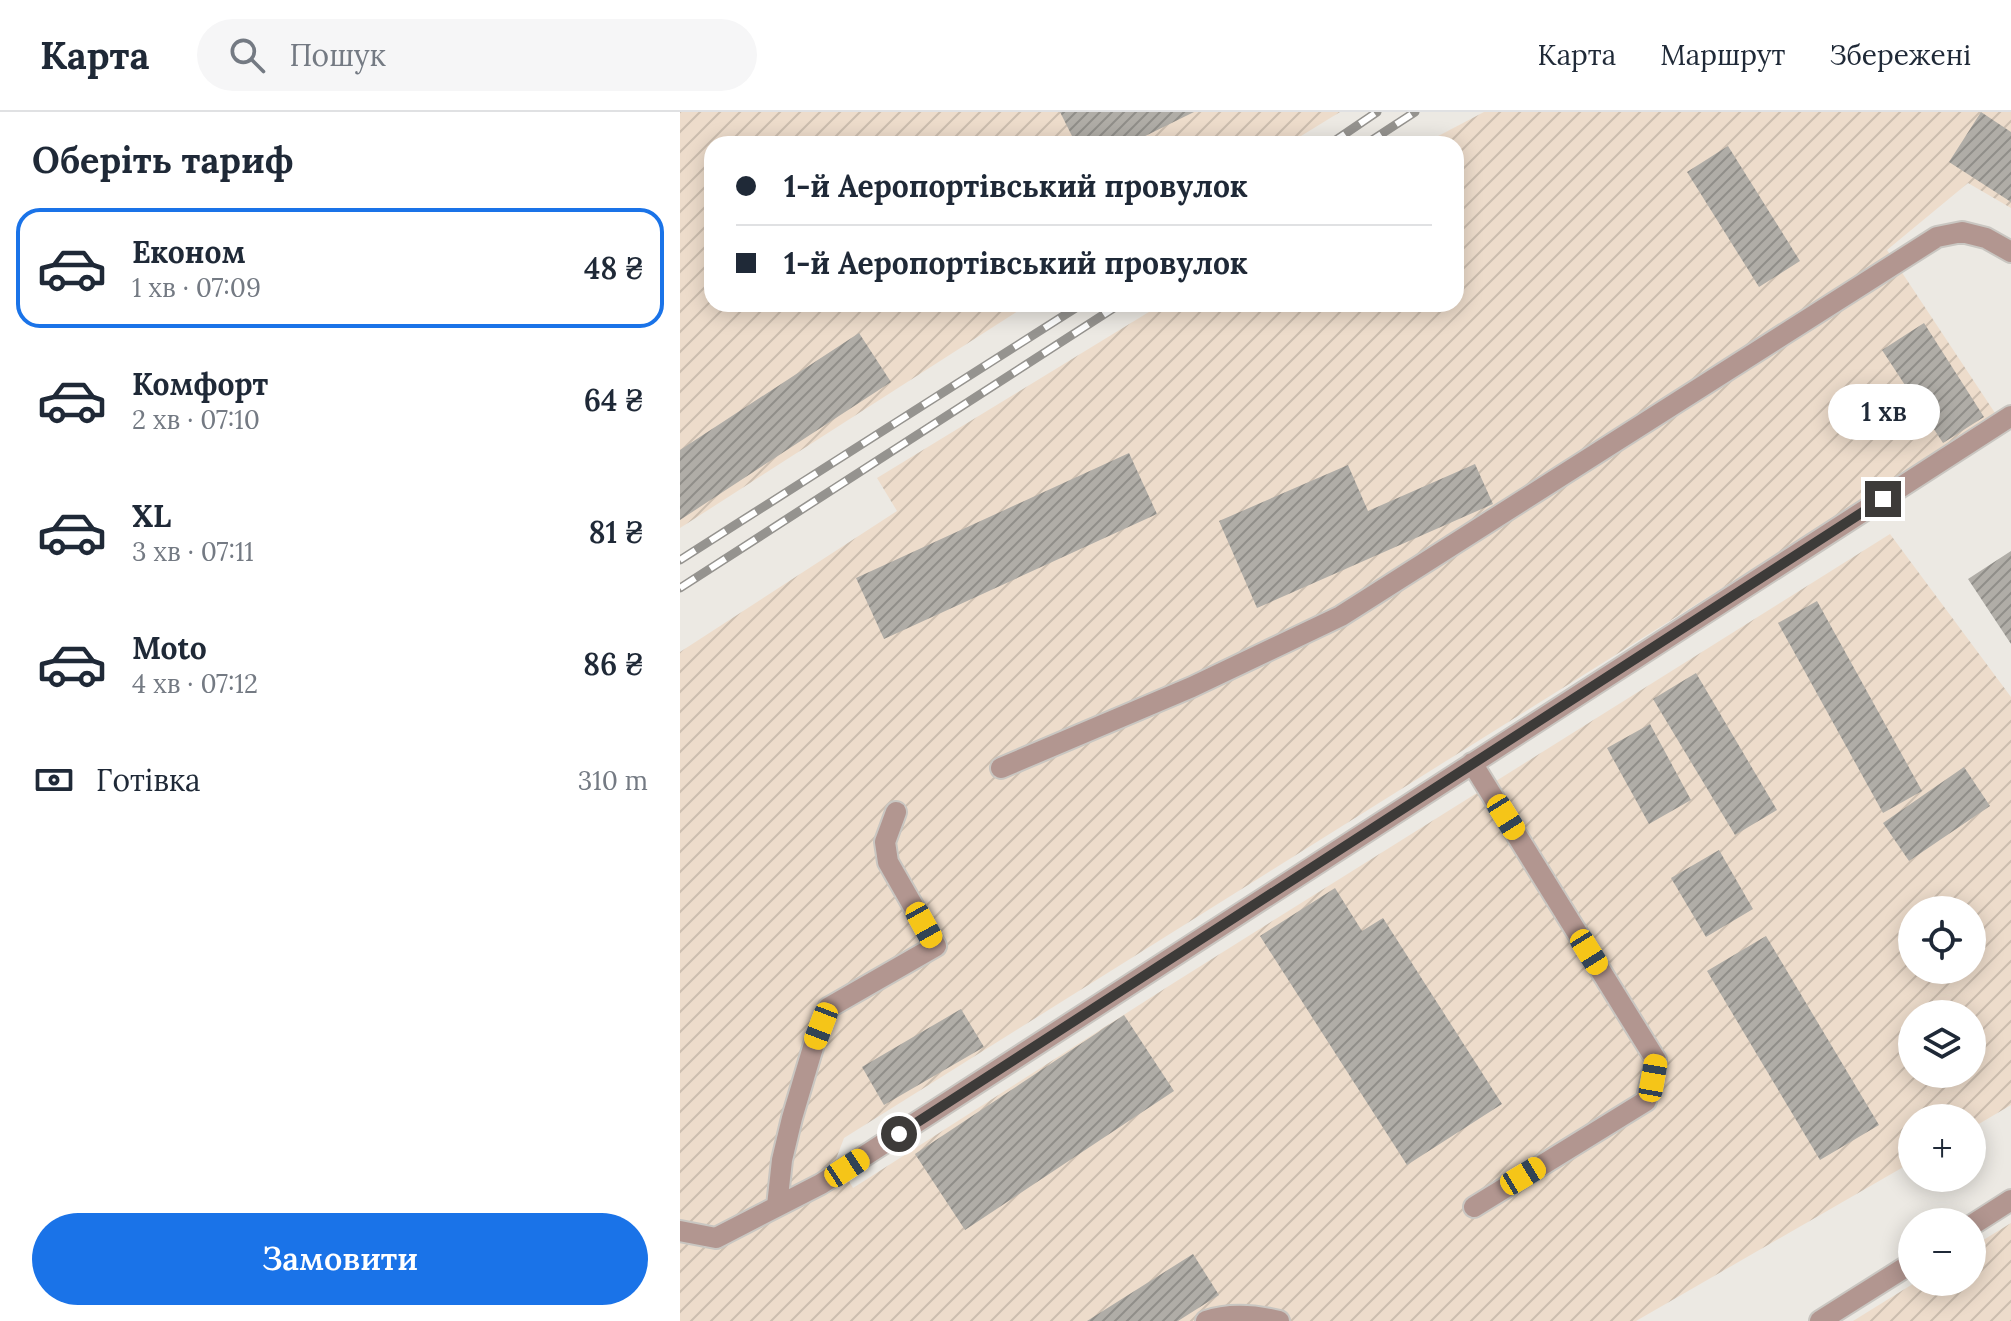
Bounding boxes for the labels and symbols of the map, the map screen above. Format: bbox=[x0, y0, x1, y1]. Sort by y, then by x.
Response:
callout: 1 хв bbox=[1827, 383, 1939, 439]
route end bbox=[1865, 481, 1901, 517]
car bbox=[1483, 790, 1529, 844]
car bbox=[902, 898, 946, 952]
car bbox=[1566, 925, 1612, 979]
car bbox=[801, 999, 841, 1053]
car bbox=[1637, 1052, 1669, 1104]
route start bbox=[881, 1116, 917, 1152]
car bbox=[820, 1145, 874, 1191]
car bbox=[1496, 1153, 1550, 1199]

